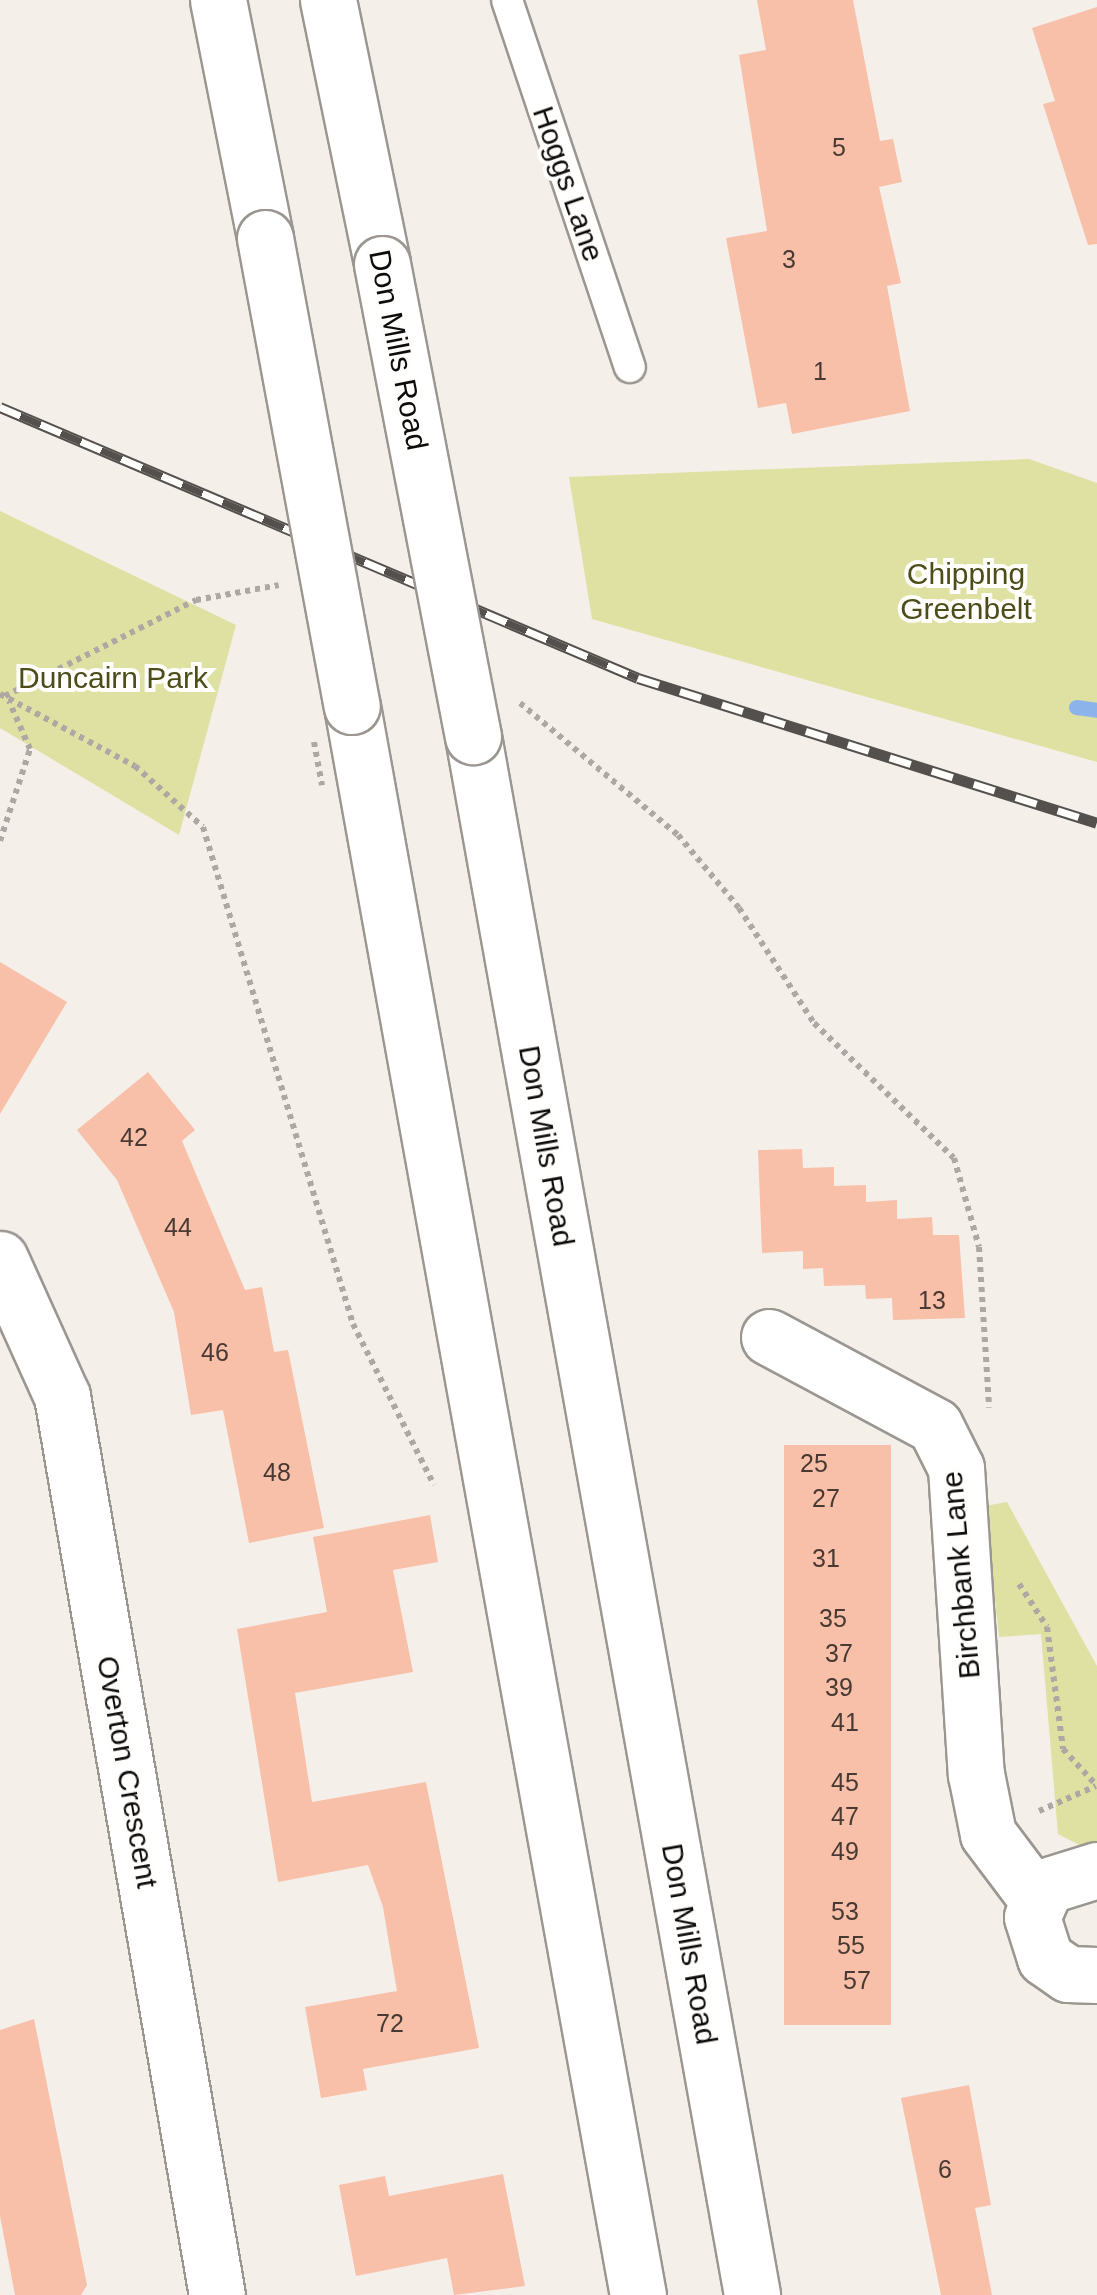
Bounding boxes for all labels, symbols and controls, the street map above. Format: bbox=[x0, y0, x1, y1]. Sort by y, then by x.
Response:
street label: Hoggs Lane bbox=[525, 102, 611, 266]
house number: 5 bbox=[832, 132, 846, 162]
house number: 3 bbox=[782, 244, 796, 274]
street label: Don Mills Road bbox=[361, 247, 435, 453]
house number: 1 bbox=[813, 356, 827, 386]
park label: Chipping Greenbelt bbox=[900, 556, 1032, 626]
park label: Duncairn Park bbox=[18, 660, 208, 696]
street label: Don Mills Road bbox=[511, 1043, 581, 1249]
house number: 42 bbox=[120, 1122, 148, 1152]
house number: 44 bbox=[164, 1212, 192, 1242]
house number: 13 bbox=[918, 1285, 946, 1315]
house number: 46 bbox=[201, 1337, 229, 1367]
house number: 25 bbox=[800, 1448, 828, 1478]
house number: 48 bbox=[263, 1457, 291, 1487]
street label: Birchbank Lane bbox=[934, 1470, 988, 1680]
house number: 27 bbox=[812, 1483, 840, 1513]
house number: 31 bbox=[812, 1543, 840, 1573]
house number: 35 bbox=[819, 1603, 847, 1633]
house number: 37 bbox=[825, 1638, 853, 1668]
street label: Overton Crescent bbox=[89, 1653, 165, 1891]
house number: 39 bbox=[825, 1672, 853, 1702]
house number: 41 bbox=[831, 1707, 859, 1737]
house number: 45 bbox=[831, 1767, 859, 1797]
house number: 47 bbox=[831, 1801, 859, 1831]
house number: 49 bbox=[831, 1836, 859, 1866]
street label: Don Mills Road bbox=[654, 1841, 724, 2047]
house number: 53 bbox=[831, 1896, 859, 1926]
house number: 55 bbox=[837, 1930, 865, 1960]
house number: 57 bbox=[843, 1965, 871, 1995]
house number: 72 bbox=[376, 2008, 404, 2038]
house number: 6 bbox=[938, 2154, 952, 2184]

